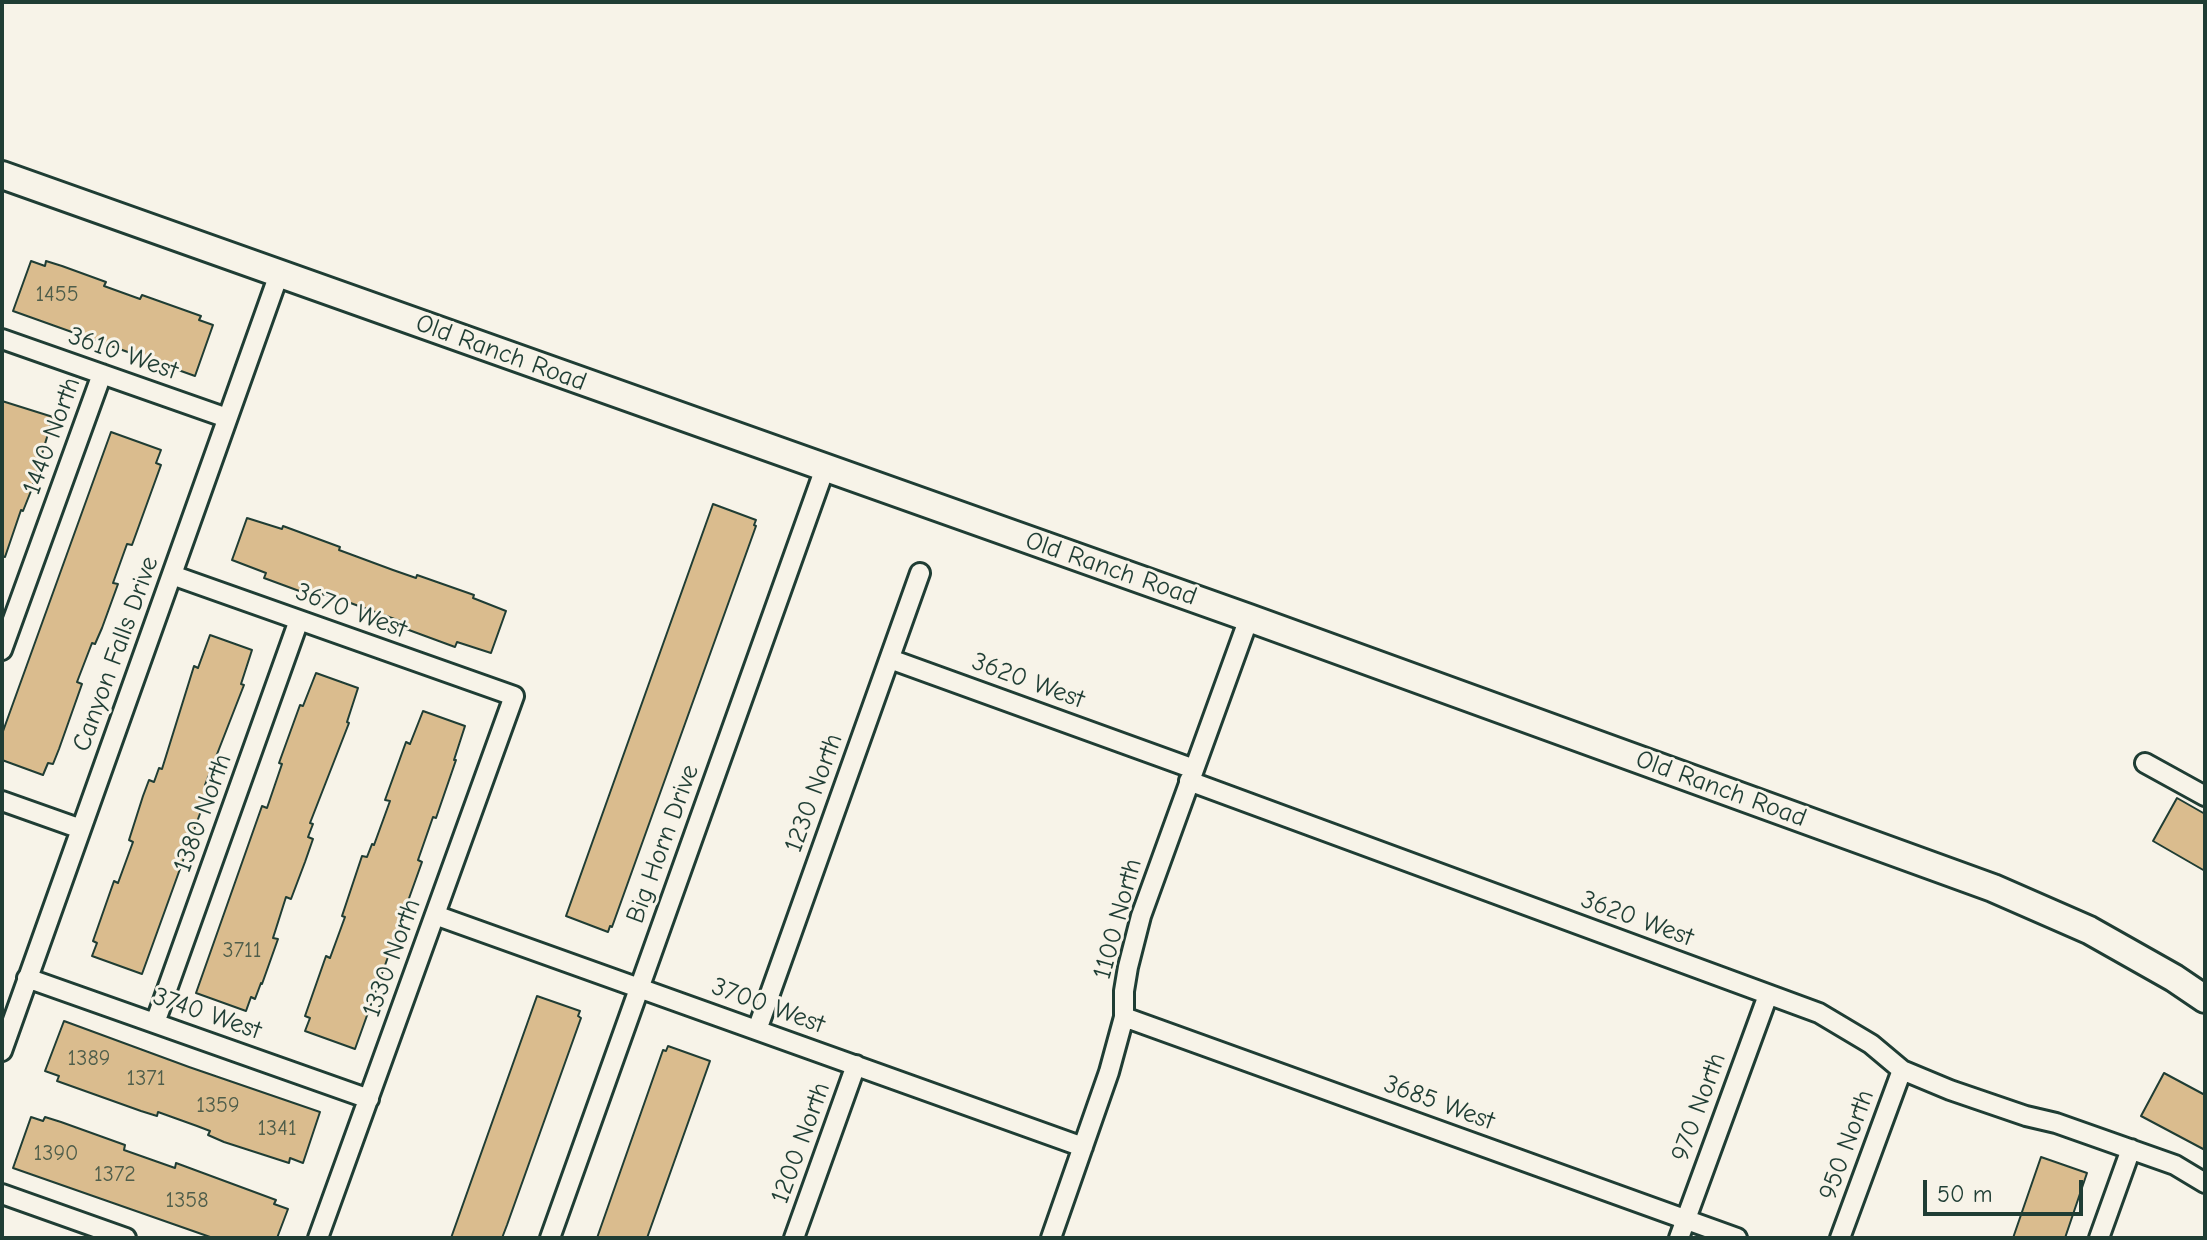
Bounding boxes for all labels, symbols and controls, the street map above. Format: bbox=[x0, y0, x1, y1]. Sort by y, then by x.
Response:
house number: 1455 bbox=[35, 282, 79, 308]
street label: Old Ranch Road bbox=[411, 308, 591, 398]
street label: 3610 West bbox=[64, 321, 182, 387]
street label: 1440 North bbox=[16, 373, 88, 499]
street label: Old Ranch Road bbox=[1021, 525, 1201, 613]
street label: Canyon Falls Drive bbox=[66, 552, 166, 756]
street label: 3670 West bbox=[291, 576, 411, 646]
street label: 3620 West bbox=[967, 646, 1089, 716]
street label: 1230 North bbox=[778, 729, 850, 857]
street label: Old Ranch Road bbox=[1631, 744, 1811, 834]
street label: 1380 North bbox=[167, 749, 239, 877]
street label: Big Horn Drive bbox=[620, 760, 706, 928]
street label: 1100 North bbox=[1087, 855, 1149, 983]
street label: 3620 West bbox=[1576, 884, 1698, 954]
street label: 1330 North bbox=[356, 895, 428, 1021]
house number: 3711 bbox=[223, 938, 261, 964]
street label: 3700 West bbox=[707, 971, 829, 1041]
street label: 3740 West bbox=[149, 981, 265, 1047]
house number: 1389 bbox=[68, 1046, 110, 1072]
street label: 970 North bbox=[1665, 1048, 1733, 1166]
house number: 1371 bbox=[127, 1066, 165, 1092]
street label: 3685 West bbox=[1379, 1069, 1499, 1137]
street label: 1200 North bbox=[765, 1078, 837, 1208]
street label: 950 North bbox=[1813, 1086, 1881, 1204]
house number: 1359 bbox=[196, 1093, 240, 1119]
house number: 1341 bbox=[257, 1116, 297, 1142]
house number: 1390 bbox=[34, 1141, 78, 1167]
house number: 1372 bbox=[94, 1162, 136, 1188]
scale bar bbox=[1927, 1164, 2087, 1214]
text: 50 m bbox=[1937, 1180, 1993, 1208]
house number: 1358 bbox=[165, 1188, 209, 1214]

